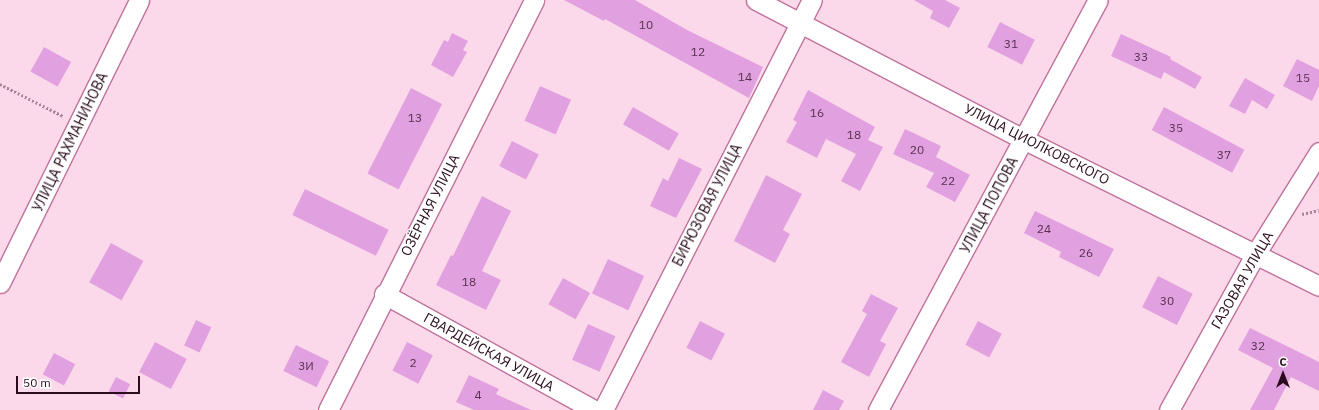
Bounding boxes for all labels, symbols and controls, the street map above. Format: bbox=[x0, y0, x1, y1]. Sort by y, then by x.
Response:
house number: 10 bbox=[639, 18, 653, 32]
house number: 31 bbox=[1004, 37, 1018, 51]
house number: 12 bbox=[691, 45, 705, 59]
house number: 33 bbox=[1134, 50, 1148, 64]
street label: УЛИЦА РАХМАНИНОВА bbox=[29, 70, 111, 214]
house number: 14 bbox=[738, 70, 752, 84]
house number: 15 bbox=[1296, 71, 1310, 85]
street label: УЛИЦА ЦИОЛКОВСКОГО bbox=[962, 100, 1112, 188]
house number: 16 bbox=[810, 106, 824, 120]
house number: 13 bbox=[408, 111, 422, 125]
house number: 35 bbox=[1169, 121, 1183, 135]
house number: 18 bbox=[847, 128, 861, 142]
street label: БИРЮЗОВАЯ УЛИЦА bbox=[669, 141, 745, 269]
house number: 20 bbox=[910, 143, 924, 157]
house number: 37 bbox=[1217, 148, 1231, 162]
street label: ОЗЁРНАЯ УЛИЦА bbox=[397, 151, 463, 259]
street label: УЛИЦА ПОПОВА bbox=[957, 154, 1021, 256]
house number: 22 bbox=[941, 174, 955, 188]
house number: 24 bbox=[1037, 222, 1051, 236]
street label: ГАЗОВАЯ УЛИЦА bbox=[1207, 228, 1277, 332]
house number: 26 bbox=[1079, 246, 1093, 260]
house number: 18 bbox=[462, 275, 476, 289]
house number: 30 bbox=[1160, 294, 1174, 308]
street label: ГВАРДЕЙСКАЯ УЛИЦА bbox=[421, 309, 557, 395]
house number: 32 bbox=[1251, 339, 1265, 353]
north arrow bbox=[1263, 354, 1303, 394]
text: С bbox=[1279, 355, 1287, 369]
house number: 2 bbox=[409, 356, 417, 370]
house number: 3И bbox=[298, 359, 314, 373]
scale bar bbox=[18, 368, 142, 394]
text: 50 m bbox=[23, 375, 51, 390]
house number: 4 bbox=[474, 388, 482, 402]

